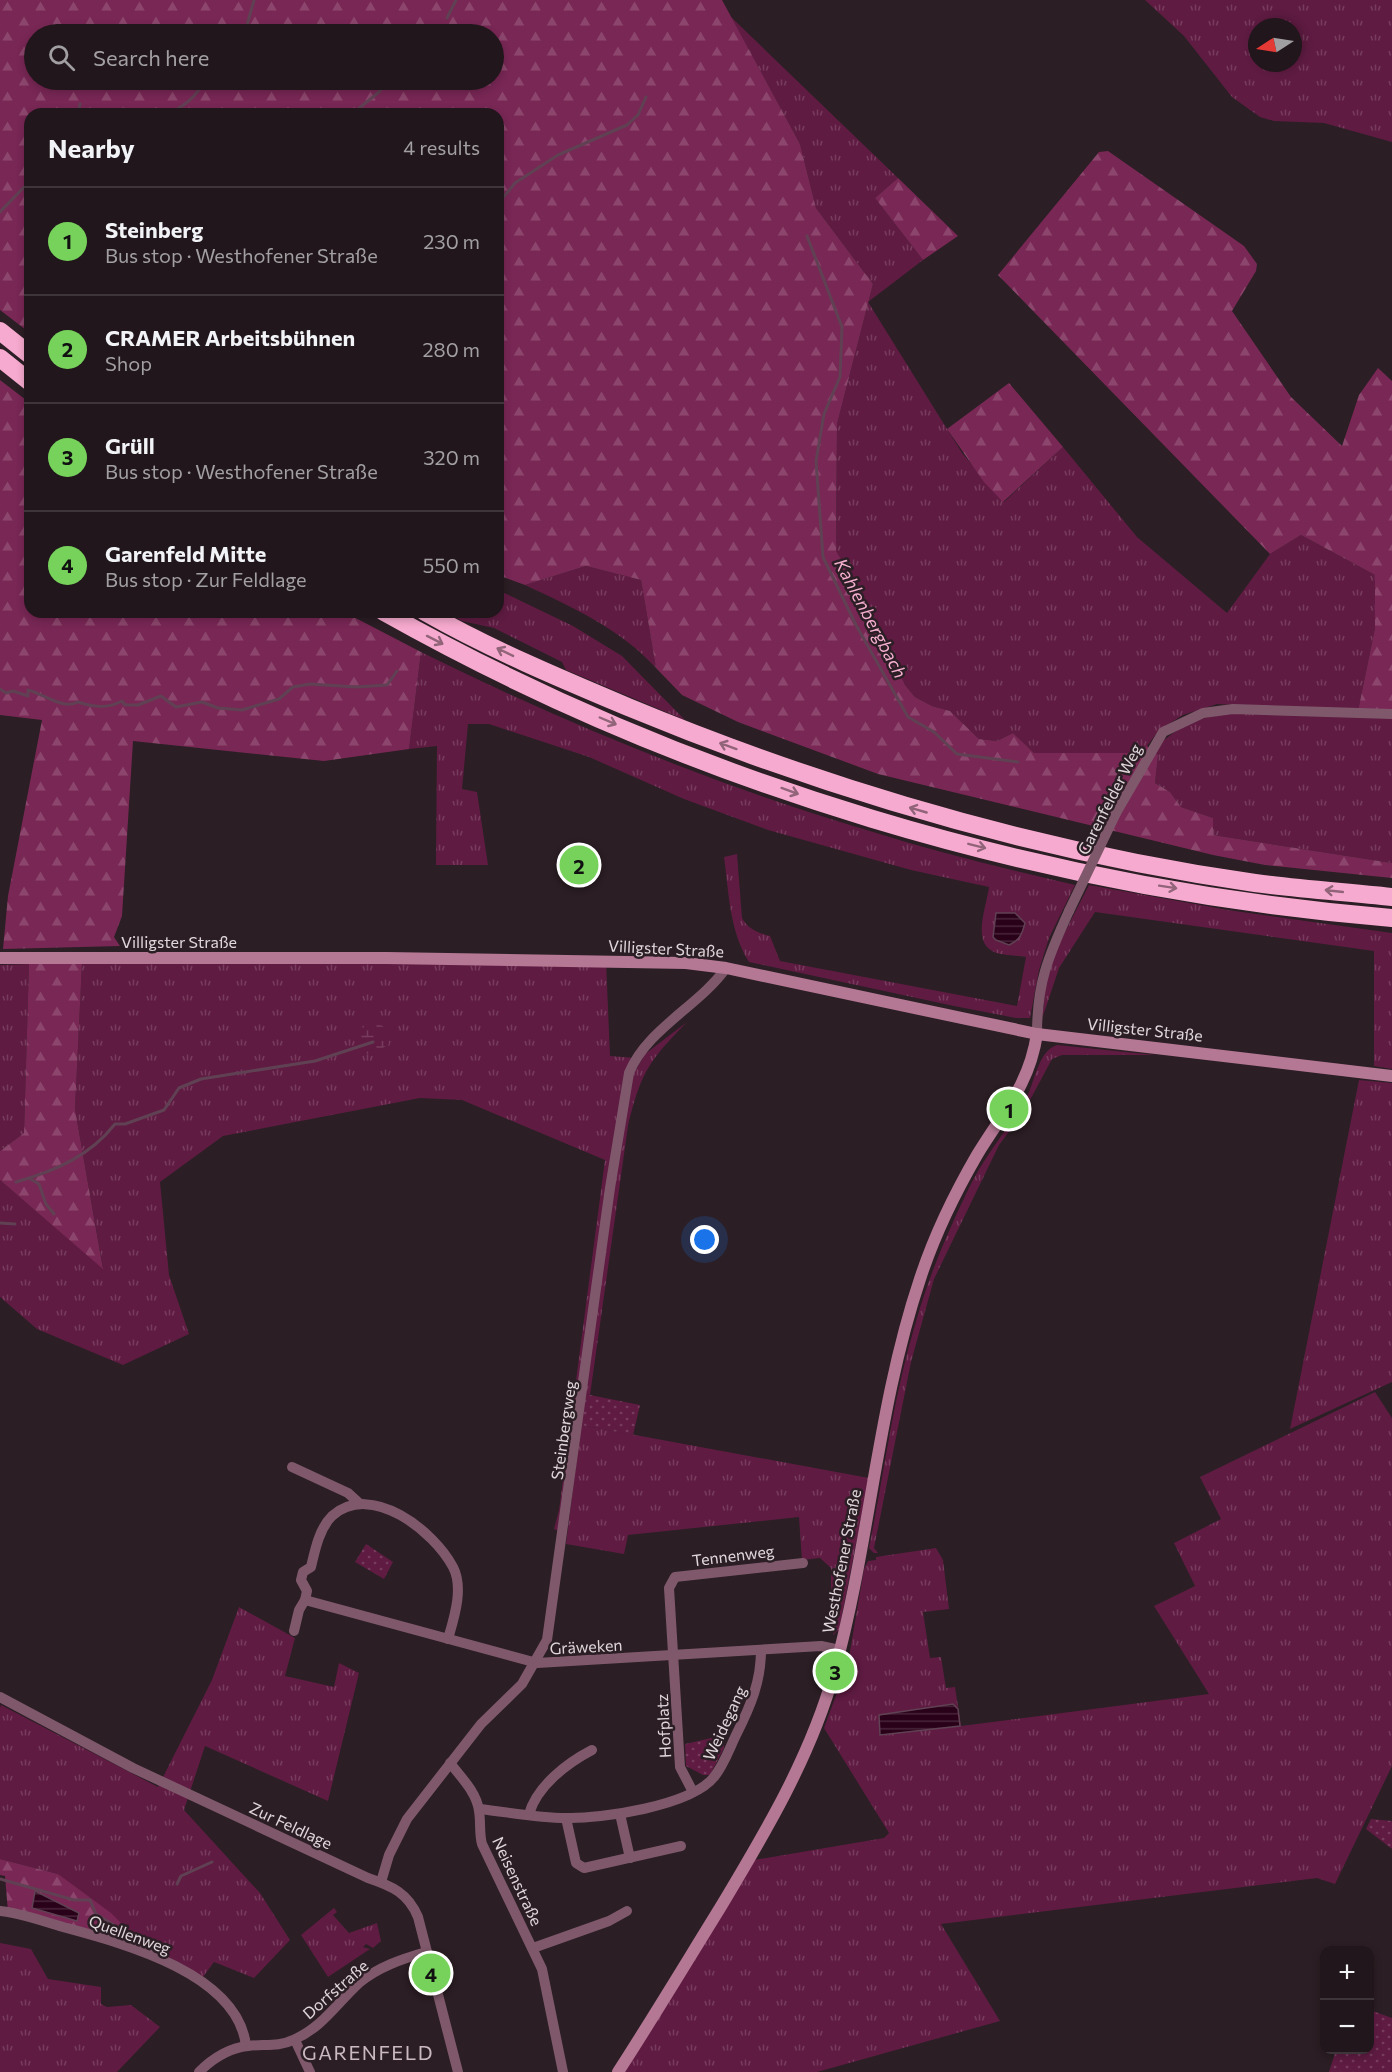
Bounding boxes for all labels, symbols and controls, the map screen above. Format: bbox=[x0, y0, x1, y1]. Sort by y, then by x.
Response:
north arrow bbox=[1248, 18, 1302, 72]
search box bbox=[24, 24, 504, 90]
icon: search bbox=[45, 41, 78, 74]
text: Search here bbox=[93, 44, 209, 71]
text: Nearby bbox=[48, 132, 135, 163]
text: 4 results bbox=[403, 135, 480, 159]
text: Steinberg bbox=[105, 216, 203, 243]
text: 1 bbox=[63, 229, 72, 253]
text: 230 m bbox=[423, 229, 480, 253]
text: Bus stop · Westhofener Straße bbox=[105, 243, 378, 267]
text: CRAMER Arbeitsbühnen bbox=[105, 324, 355, 351]
text: 2 bbox=[62, 337, 73, 361]
text: 280 m bbox=[422, 337, 480, 361]
text: Shop bbox=[105, 351, 152, 375]
text: Grüll bbox=[105, 432, 155, 459]
text: 3 bbox=[62, 445, 73, 469]
text: 320 m bbox=[423, 445, 480, 469]
text: Bus stop · Westhofener Straße bbox=[105, 459, 378, 483]
text: Garenfeld Mitte bbox=[105, 540, 266, 567]
text: 4 bbox=[61, 553, 74, 577]
text: 550 m bbox=[423, 553, 480, 577]
water label: Kahlenbergbach bbox=[830, 554, 912, 682]
text: Bus stop · Zur Feldlage bbox=[105, 567, 307, 591]
one-way arrow bbox=[425, 635, 443, 646]
one-way arrow bbox=[496, 646, 514, 658]
one-way arrow bbox=[599, 716, 617, 727]
one-way arrow bbox=[719, 740, 737, 751]
street label: Garenfelder Weg bbox=[1073, 740, 1145, 858]
one-way arrow bbox=[780, 787, 799, 798]
one-way arrow bbox=[909, 804, 928, 815]
one-way arrow bbox=[967, 841, 986, 853]
pin: 2 bbox=[560, 842, 598, 888]
one-way arrow bbox=[1157, 882, 1177, 893]
one-way arrow bbox=[1324, 885, 1344, 896]
street label: Villigster Straße bbox=[121, 932, 237, 951]
street label: Villigster Straße bbox=[608, 935, 724, 961]
street label: Villigster Straße bbox=[1086, 1013, 1204, 1045]
pin: 1 bbox=[990, 1086, 1028, 1132]
your location bbox=[690, 1225, 719, 1254]
street label: Steinbergweg bbox=[547, 1379, 579, 1481]
street label: Westhofener Straße bbox=[818, 1488, 864, 1634]
street label: Tennenweg bbox=[691, 1540, 776, 1569]
street label: Gräweken bbox=[549, 1635, 623, 1657]
pin: 3 bbox=[816, 1648, 854, 1694]
street label: Weidegang bbox=[698, 1682, 750, 1763]
street label: Hofplatz bbox=[652, 1693, 674, 1759]
street label: Zur Feldlage bbox=[247, 1798, 335, 1852]
street label: Neisenstraße bbox=[489, 1833, 547, 1929]
street label: Quellenweg bbox=[87, 1910, 174, 1958]
map controls bbox=[1320, 1946, 1374, 2054]
button: + bbox=[1320, 1946, 1374, 2000]
pin: 4 bbox=[412, 1950, 450, 1996]
street label: Dorfstraße bbox=[298, 1955, 372, 2023]
button: − bbox=[1320, 2000, 1374, 2054]
district label: GARENFELD bbox=[302, 2040, 434, 2064]

